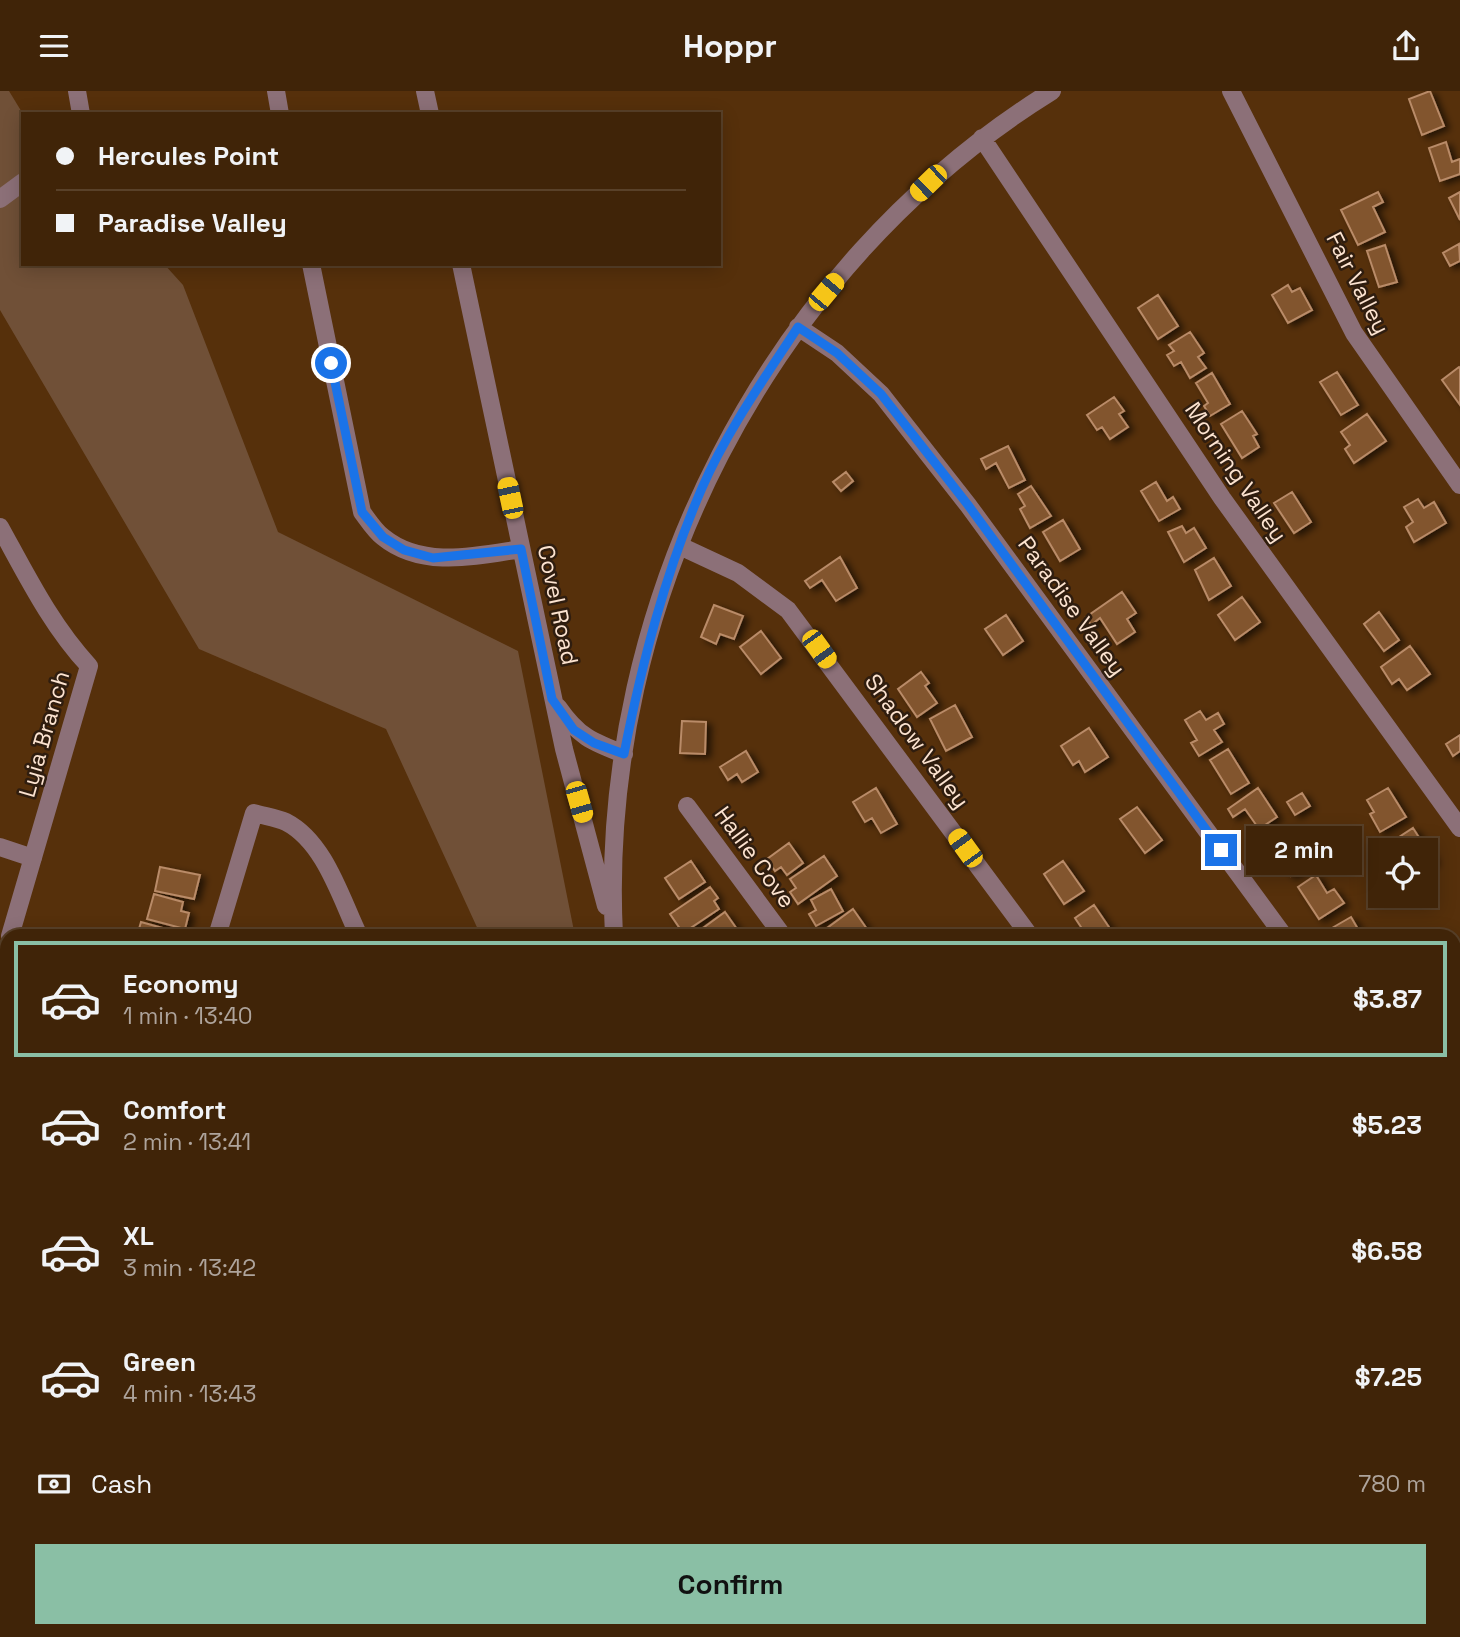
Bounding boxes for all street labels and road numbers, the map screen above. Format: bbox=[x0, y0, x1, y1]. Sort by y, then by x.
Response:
street label: Fair Valley bbox=[1319, 227, 1397, 339]
street label: Morning Valley bbox=[1178, 396, 1294, 548]
street label: Paradise Valley bbox=[1011, 530, 1133, 682]
street label: Covel Road bbox=[531, 542, 585, 668]
street label: Lyia Branch bbox=[12, 667, 76, 801]
street label: Shadow Valley bbox=[858, 668, 976, 814]
street label: Hallie Cove bbox=[708, 800, 802, 914]

